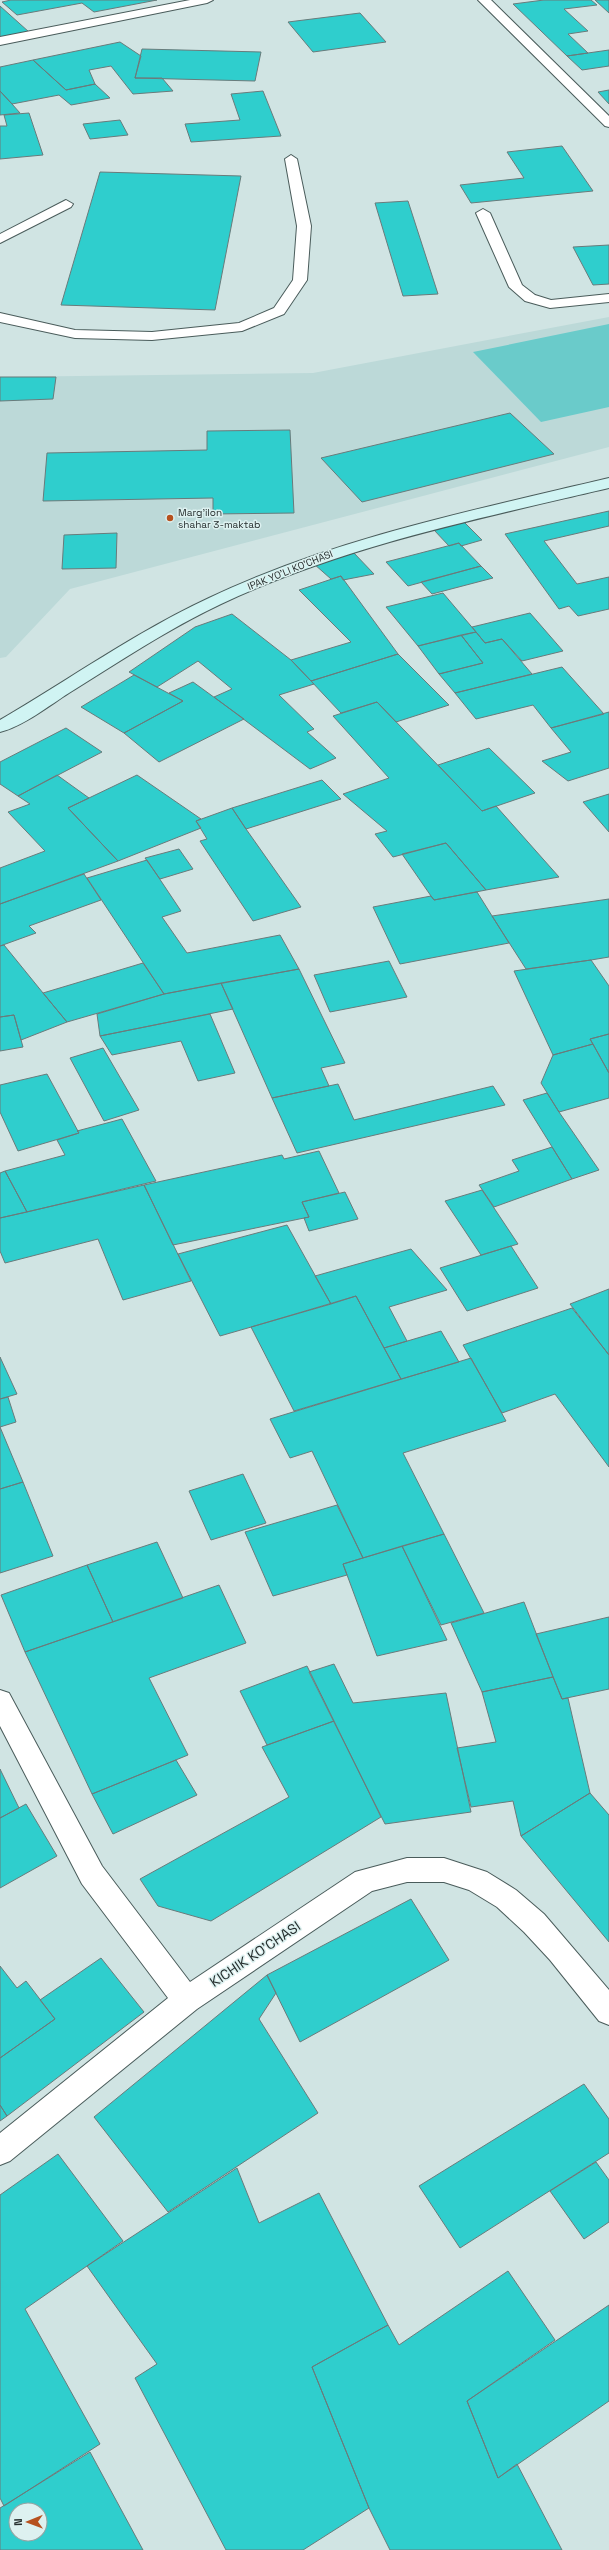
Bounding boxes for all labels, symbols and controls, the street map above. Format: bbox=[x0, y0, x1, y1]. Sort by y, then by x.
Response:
place label: Marg'ilon shahar 3-maktab bbox=[178, 506, 260, 531]
marker: Marg'ilon shahar 3-maktab bbox=[165, 513, 175, 523]
street label: IPAK YO'LI KO'CHASI bbox=[245, 547, 335, 593]
street label: KICHIK KO'CHASI bbox=[206, 1917, 304, 1991]
north arrow bbox=[8, 2502, 48, 2542]
text: N bbox=[11, 2518, 25, 2526]

